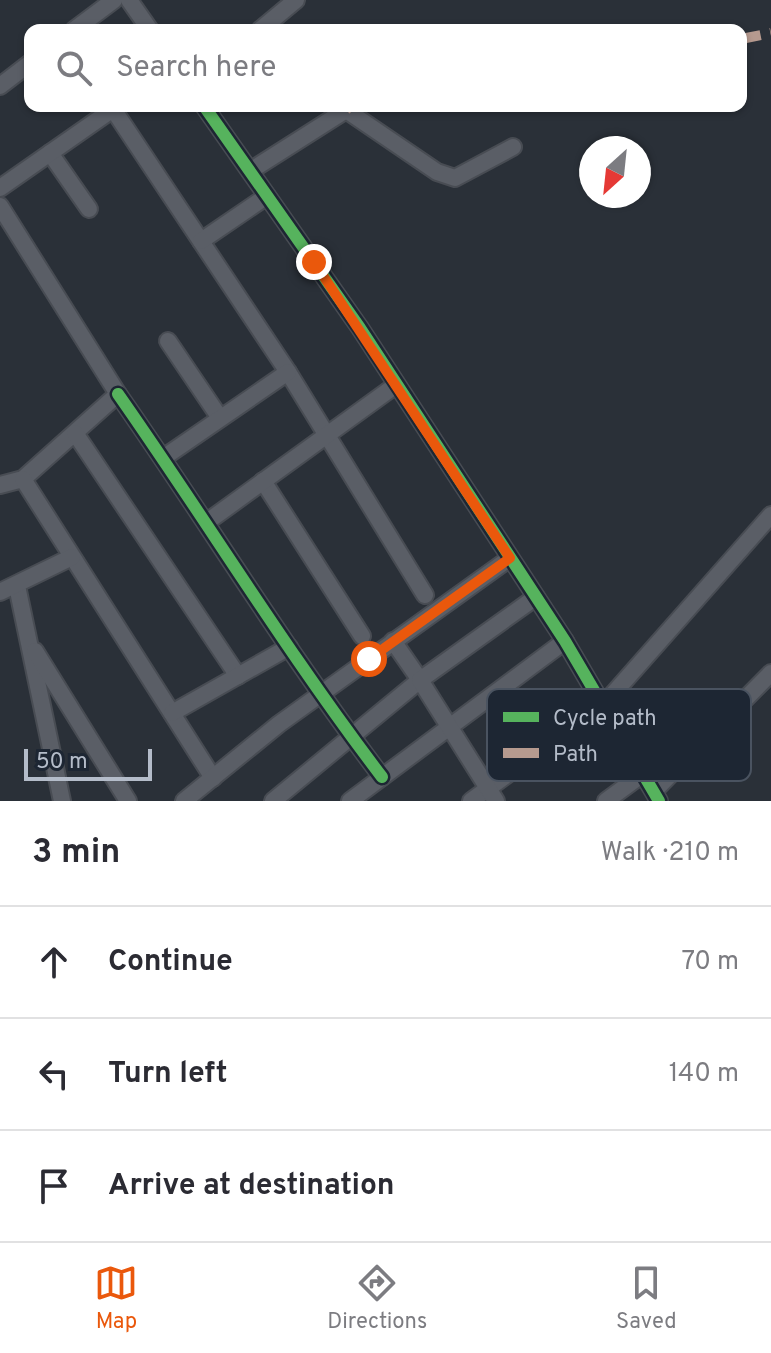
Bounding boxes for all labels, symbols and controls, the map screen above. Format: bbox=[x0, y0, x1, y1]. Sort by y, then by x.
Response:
search box bbox=[24, 24, 747, 112]
icon: search bbox=[52, 46, 96, 90]
text: Search here bbox=[116, 50, 276, 87]
north arrow bbox=[579, 136, 651, 208]
route end bbox=[296, 244, 332, 280]
route start bbox=[351, 641, 387, 677]
legend bbox=[487, 689, 751, 781]
text: Cycle path bbox=[553, 706, 657, 733]
text: Path bbox=[553, 742, 598, 769]
scale bar bbox=[24, 745, 152, 781]
text: 50 m bbox=[36, 749, 88, 776]
text: 3 min bbox=[32, 832, 120, 875]
text: Walk · 210 m bbox=[601, 837, 739, 870]
icon: ahead bbox=[32, 940, 76, 984]
text: Continue bbox=[108, 944, 233, 981]
text: 70 m bbox=[681, 946, 739, 979]
icon: left bbox=[32, 1052, 76, 1096]
text: Turn left bbox=[108, 1056, 228, 1093]
text: 140 m bbox=[669, 1058, 739, 1091]
icon: arrive bbox=[32, 1164, 76, 1208]
text: Arrive at destination bbox=[108, 1168, 394, 1205]
tab: Map bbox=[94, 1261, 138, 1336]
tab: Directions bbox=[327, 1261, 427, 1336]
tab: Saved bbox=[616, 1261, 677, 1336]

